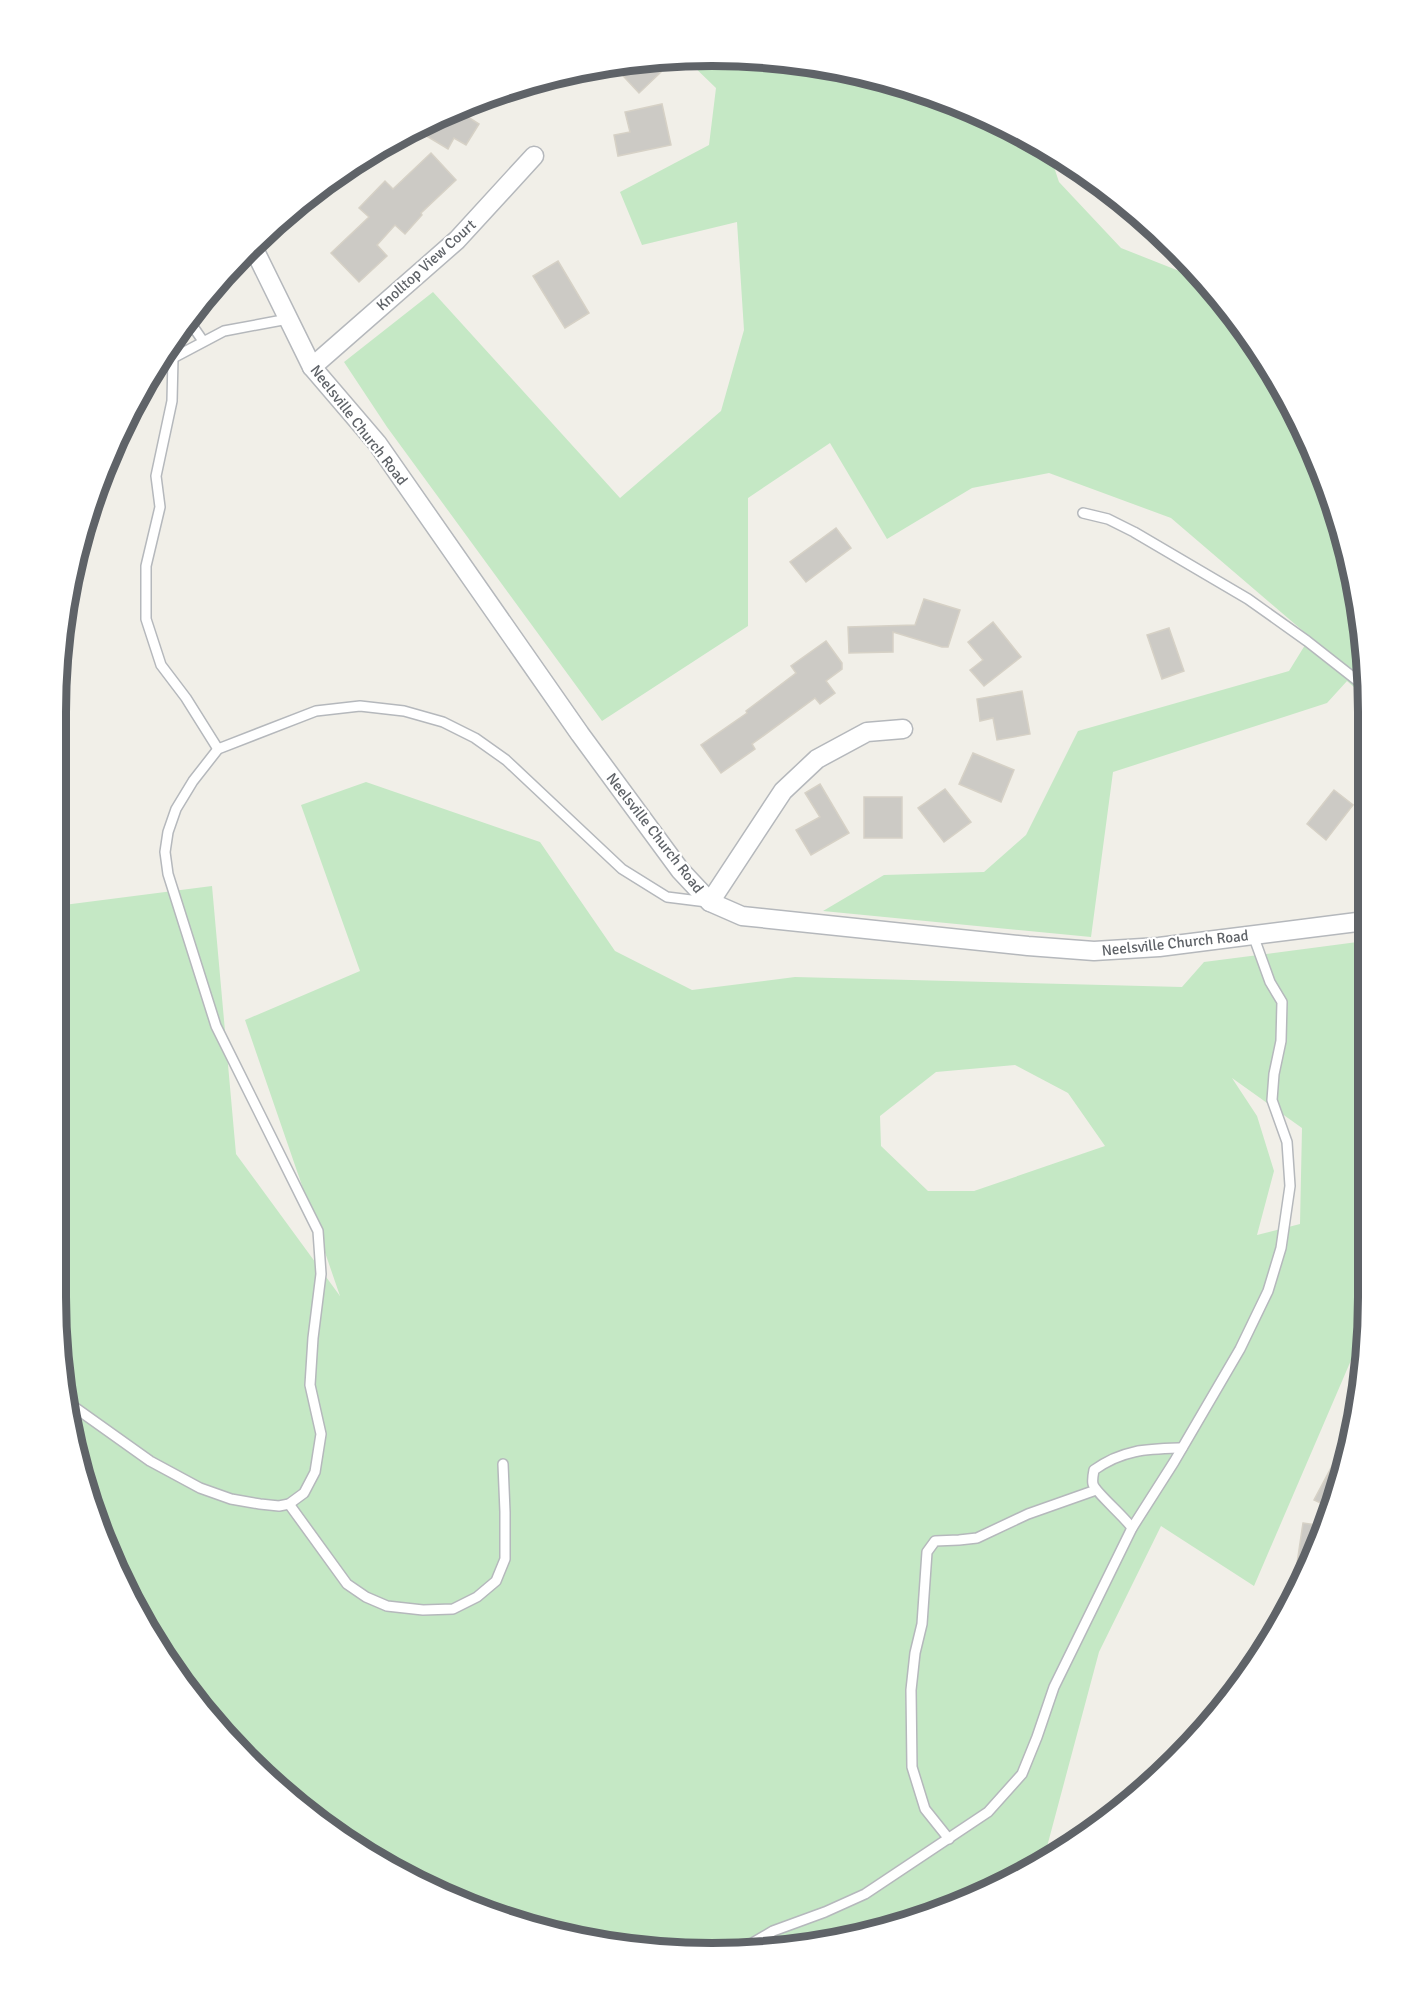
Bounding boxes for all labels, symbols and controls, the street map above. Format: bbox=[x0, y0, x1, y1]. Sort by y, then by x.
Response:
street label: Knolltop View Court bbox=[373, 216, 479, 314]
street label: Neelsville Church Road bbox=[307, 361, 412, 489]
street label: Neelsville Church Road bbox=[603, 769, 708, 897]
street label: Neelsville Church Road bbox=[1101, 926, 1249, 960]

